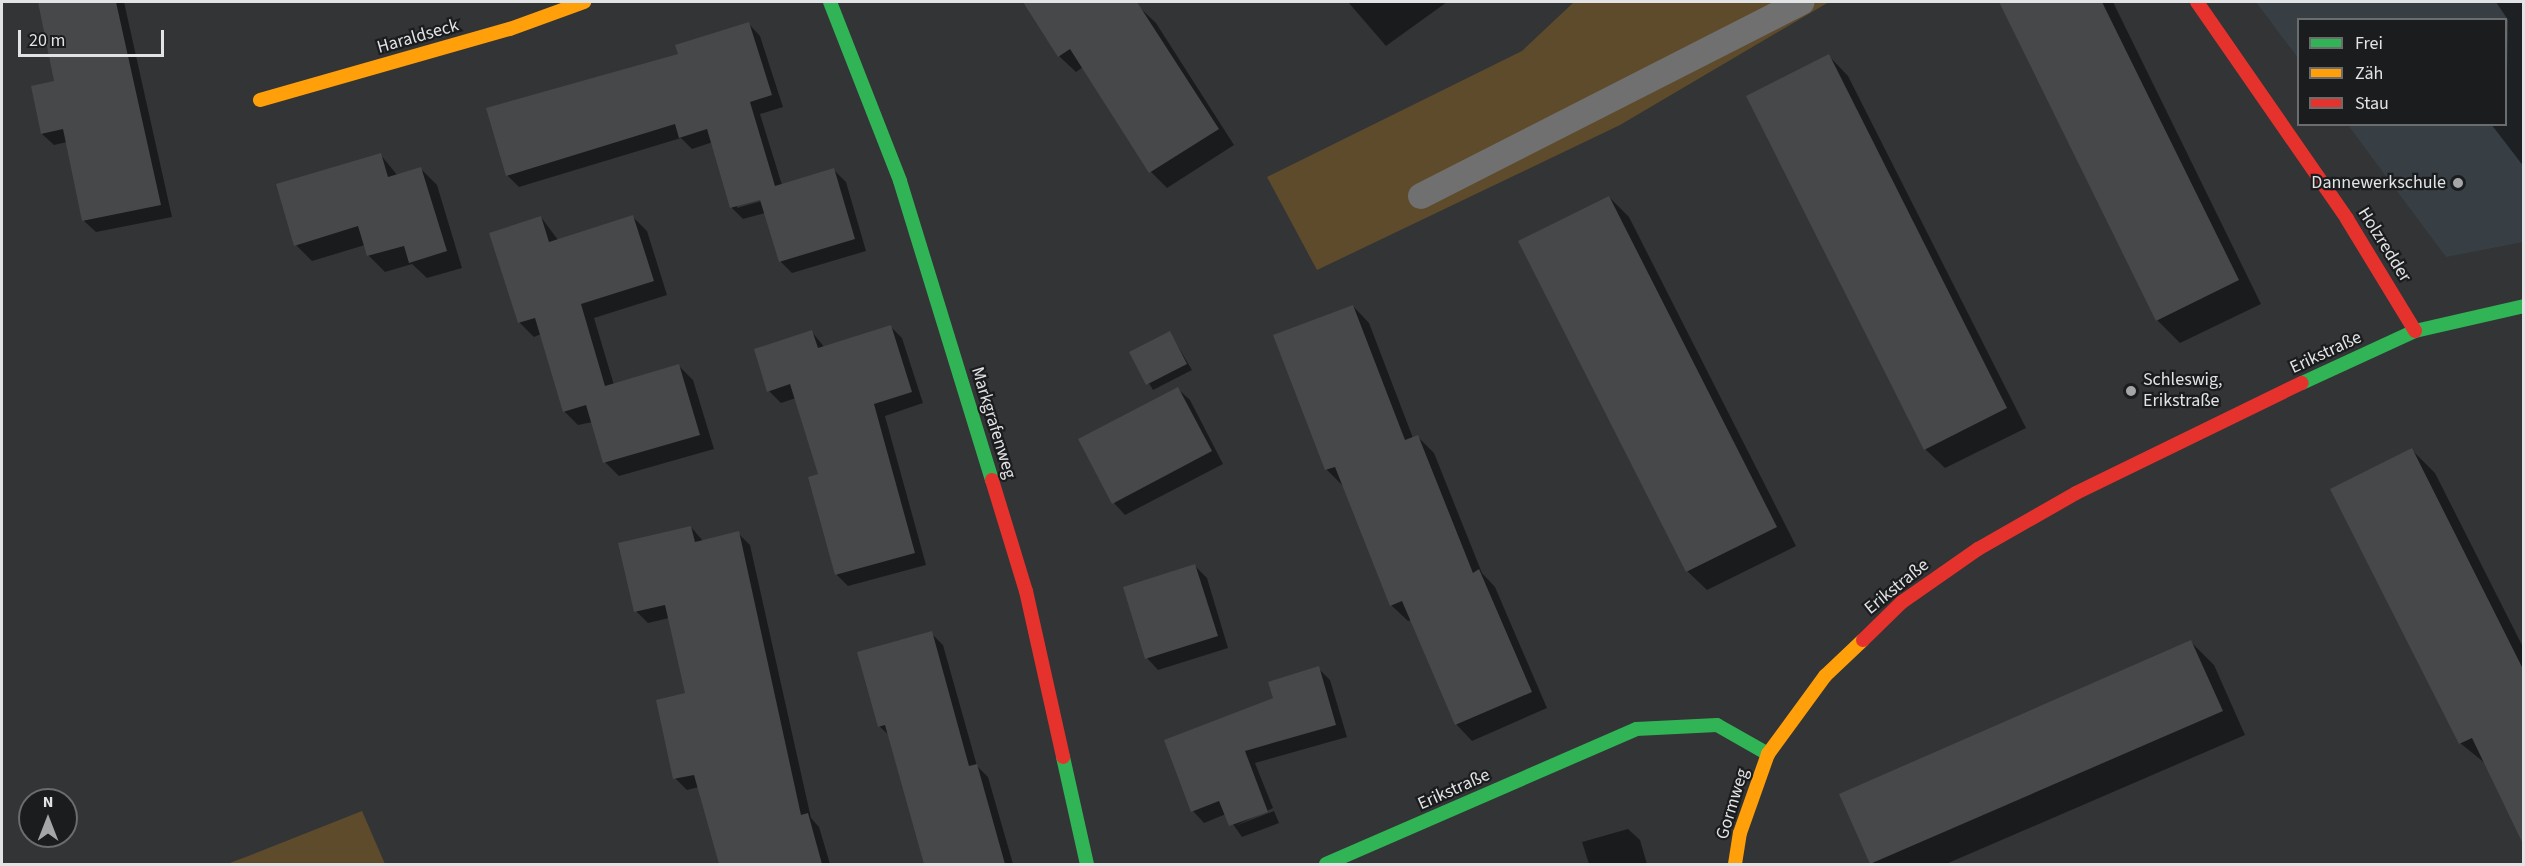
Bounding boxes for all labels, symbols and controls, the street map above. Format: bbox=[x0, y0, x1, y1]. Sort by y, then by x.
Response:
street label: Haraldseck bbox=[375, 15, 461, 59]
scale bar bbox=[21, 18, 166, 56]
legend bbox=[2297, 18, 2507, 126]
text: 20 m bbox=[29, 28, 65, 53]
text: Frei bbox=[2355, 31, 2383, 56]
text: Zäh bbox=[2355, 61, 2383, 86]
text: Stau bbox=[2355, 91, 2389, 116]
place label: Dannewerkschule bbox=[2311, 172, 2446, 194]
marker: Dannewerkschule bbox=[2451, 176, 2465, 190]
street label: Holzredder bbox=[2353, 204, 2415, 286]
street label: Erikstraße bbox=[2287, 327, 2365, 379]
street label: Markgrafenweg bbox=[966, 365, 1020, 481]
place label: Schleswig, Erikstraße bbox=[2143, 370, 2223, 412]
marker: Schleswig, Erikstraße bbox=[2124, 384, 2138, 398]
street label: Erikstraße bbox=[1860, 555, 1934, 619]
street label: Erikstraße bbox=[1415, 765, 1493, 815]
street label: Gormweg bbox=[1712, 766, 1754, 842]
north arrow bbox=[18, 788, 78, 848]
text: N bbox=[43, 791, 53, 813]

